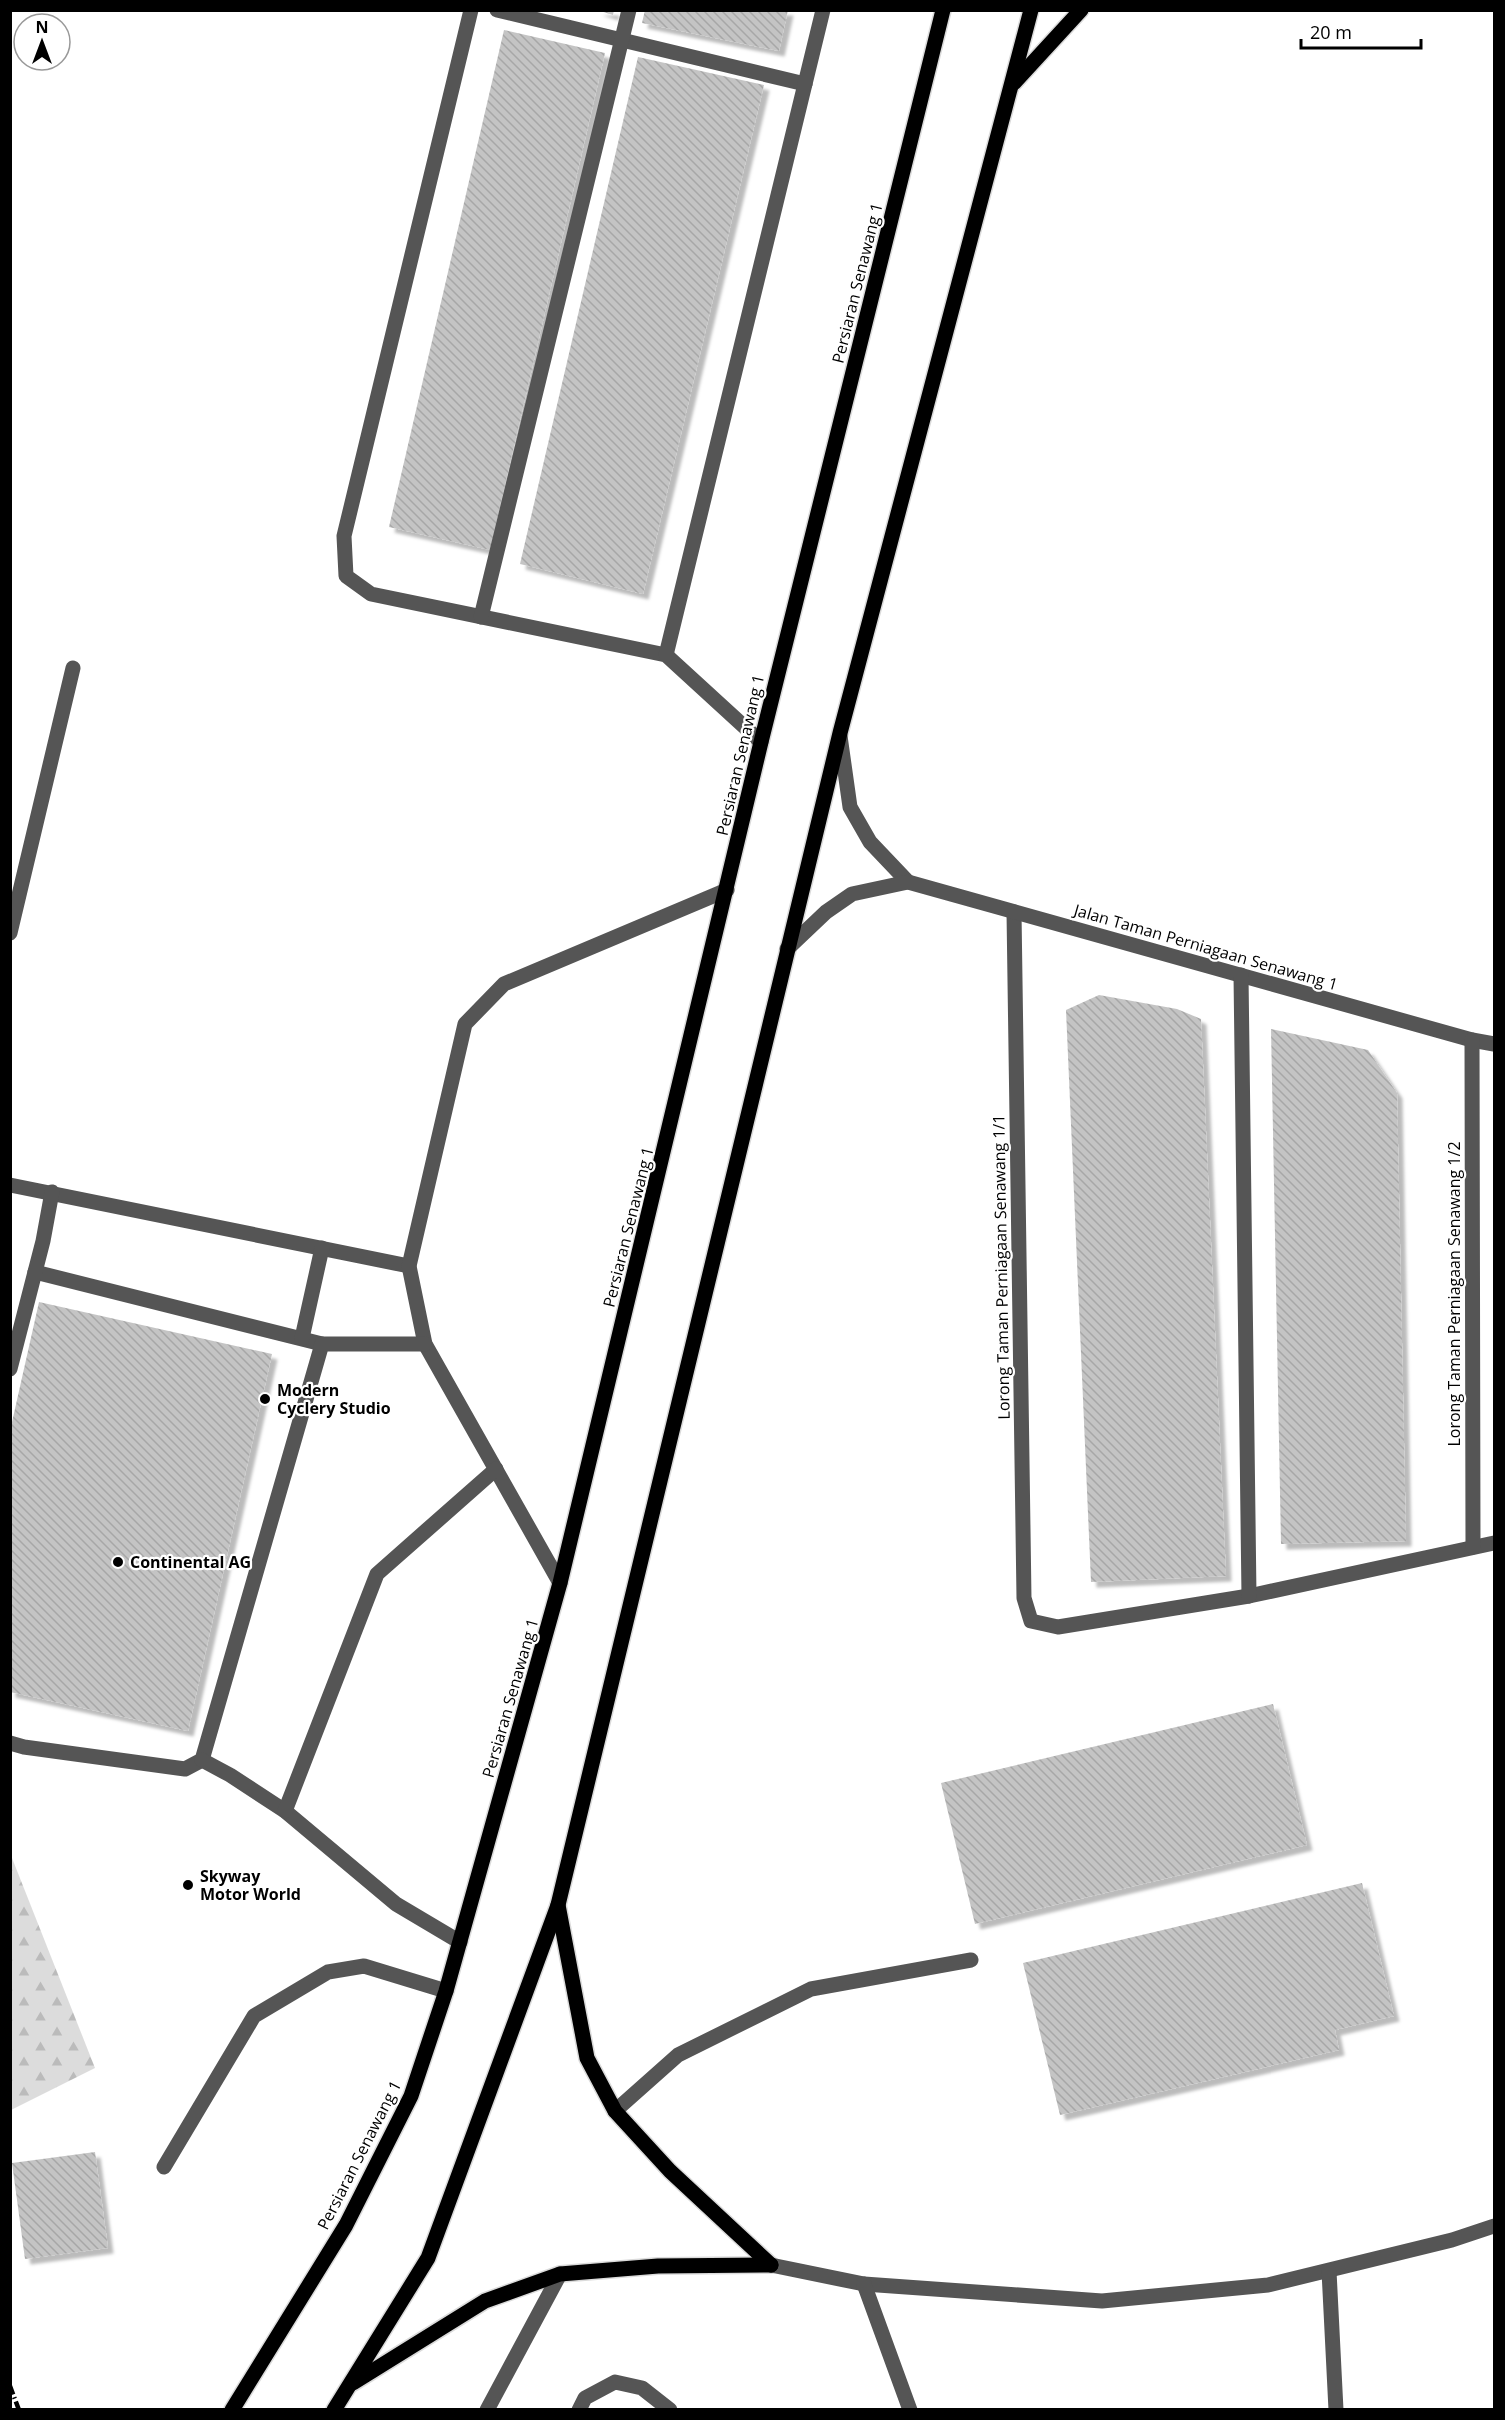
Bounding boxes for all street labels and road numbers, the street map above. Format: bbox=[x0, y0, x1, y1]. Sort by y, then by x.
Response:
street label: Persiaran Senawang 1 bbox=[826, 200, 888, 366]
street label: Persiaran Senawang 1 bbox=[711, 672, 769, 838]
street label: Jalan Taman Perniagaan Senawang 1 bbox=[1070, 898, 1340, 995]
street label: Lorong Taman Perniagaan Senawang 1/1 bbox=[987, 1114, 1015, 1420]
street label: Lorong Taman Perniagaan Senawang 1/2 bbox=[1443, 1141, 1465, 1447]
street label: Persiaran Senawang 1 bbox=[597, 1144, 659, 1310]
street label: Persiaran Senawang 1 bbox=[477, 1616, 543, 1780]
street label: Persiaran Senawang 1 bbox=[312, 2077, 406, 2233]

